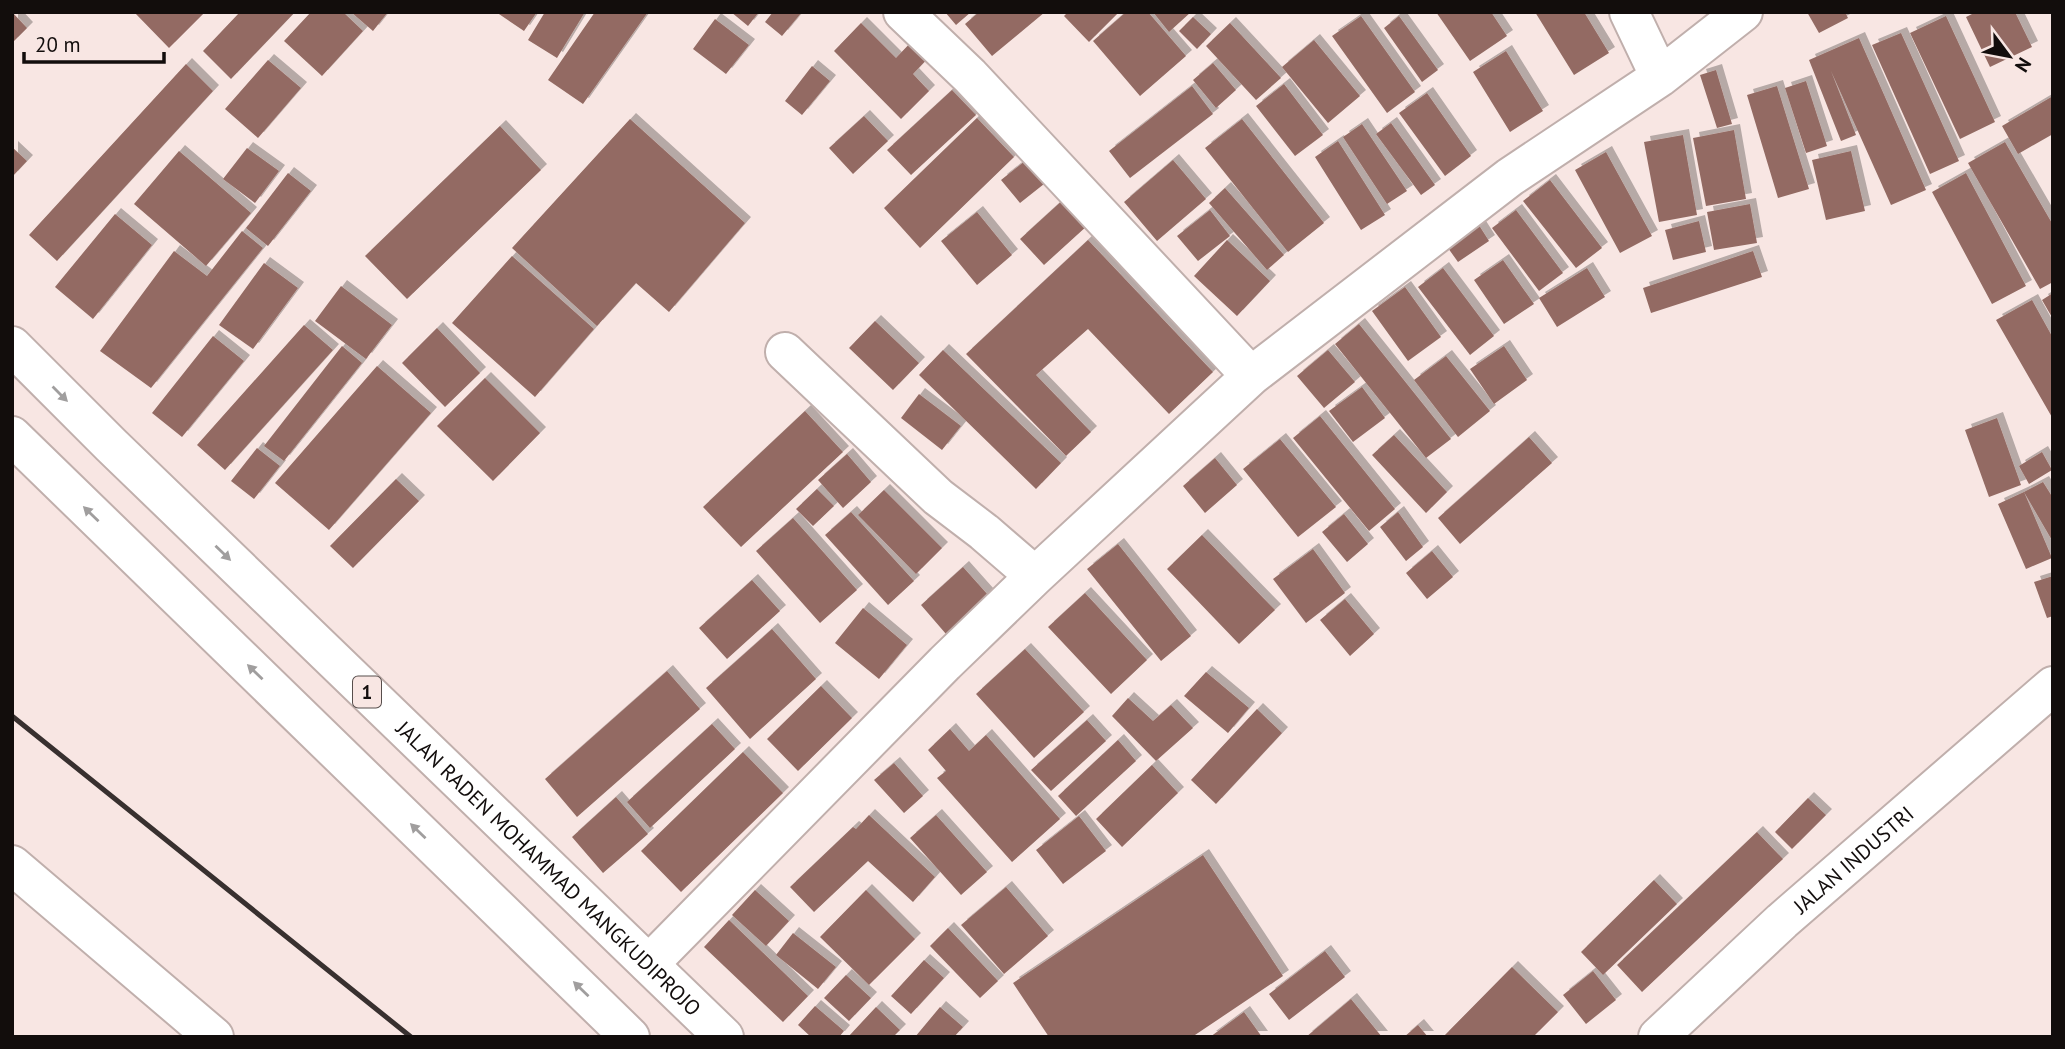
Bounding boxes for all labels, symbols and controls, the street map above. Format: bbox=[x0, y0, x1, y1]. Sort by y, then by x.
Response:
scale bar bbox=[24, 21, 164, 65]
north arrow bbox=[1974, 21, 2044, 91]
text: 20 m bbox=[35, 31, 81, 58]
text: N bbox=[2010, 53, 2037, 77]
one-way arrow bbox=[52, 386, 69, 403]
one-way arrow bbox=[83, 505, 100, 522]
one-way arrow bbox=[214, 545, 231, 561]
one-way arrow bbox=[246, 664, 263, 681]
road number: 1 bbox=[353, 677, 381, 708]
street label: JALAN RADEN MOHAMMAD MANGKUDIPROJO bbox=[390, 714, 707, 1021]
street label: JALAN INDUSTRI bbox=[1787, 800, 1919, 919]
one-way arrow bbox=[409, 822, 426, 839]
one-way arrow bbox=[573, 982, 590, 998]

